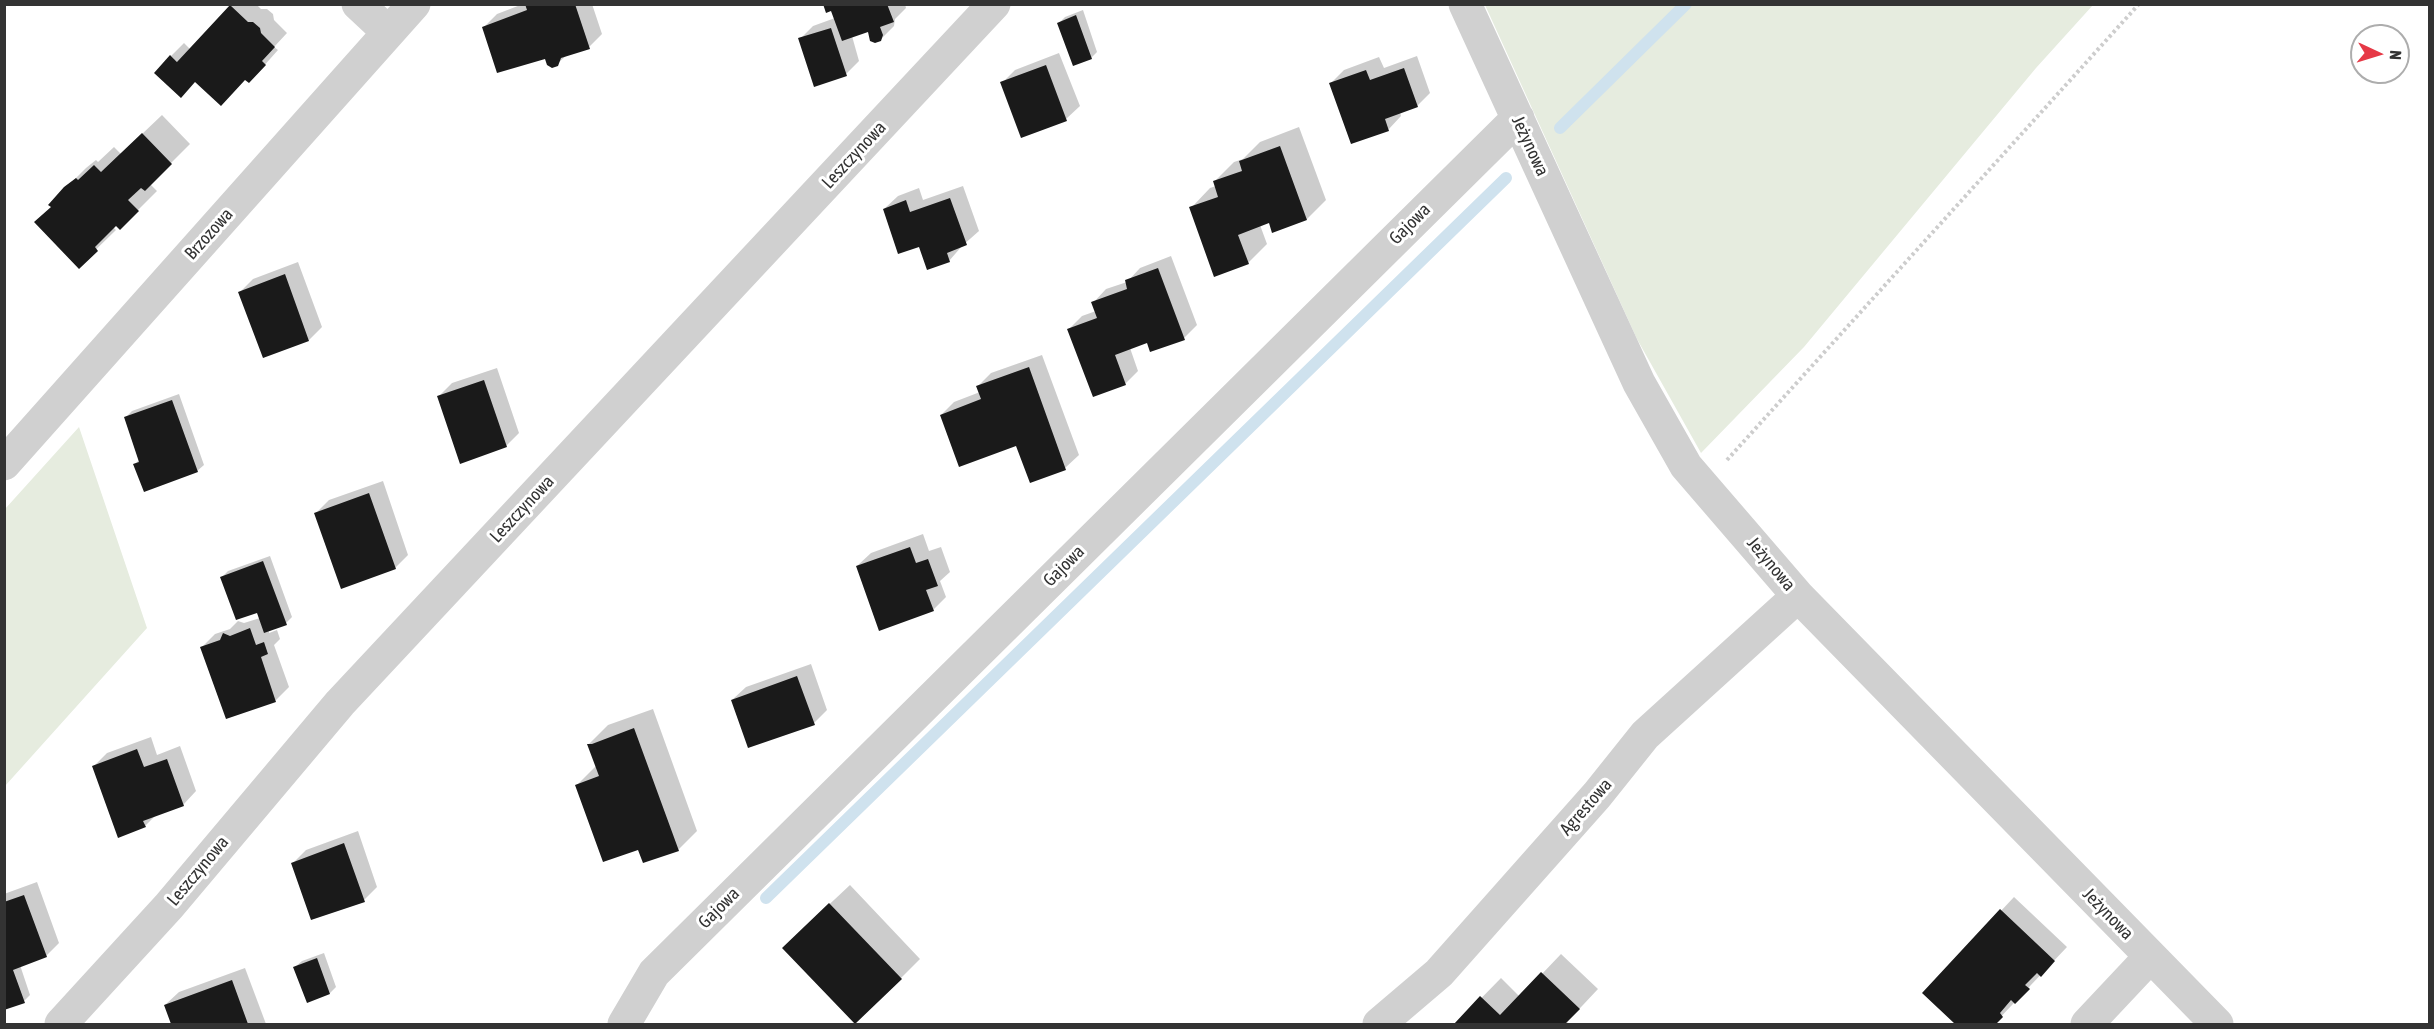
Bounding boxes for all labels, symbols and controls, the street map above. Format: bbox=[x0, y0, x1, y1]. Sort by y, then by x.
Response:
north arrow bbox=[2350, 24, 2410, 84]
text: N bbox=[2387, 50, 2405, 60]
street label: Jeżynowa bbox=[1507, 113, 1553, 179]
street label: Leszczynowa bbox=[817, 117, 891, 193]
street label: Gajowa bbox=[1385, 199, 1435, 249]
street label: Brzozowa bbox=[180, 204, 238, 264]
street label: Leszczynowa bbox=[485, 471, 559, 547]
street label: Jeżynowa bbox=[1742, 533, 1800, 595]
street label: Gajowa bbox=[1039, 541, 1089, 591]
street label: Agrestowa bbox=[1555, 774, 1617, 840]
street label: Leszczynowa bbox=[163, 832, 233, 910]
street label: Gajowa bbox=[694, 883, 744, 933]
street label: Jeżynowa bbox=[2078, 884, 2138, 944]

